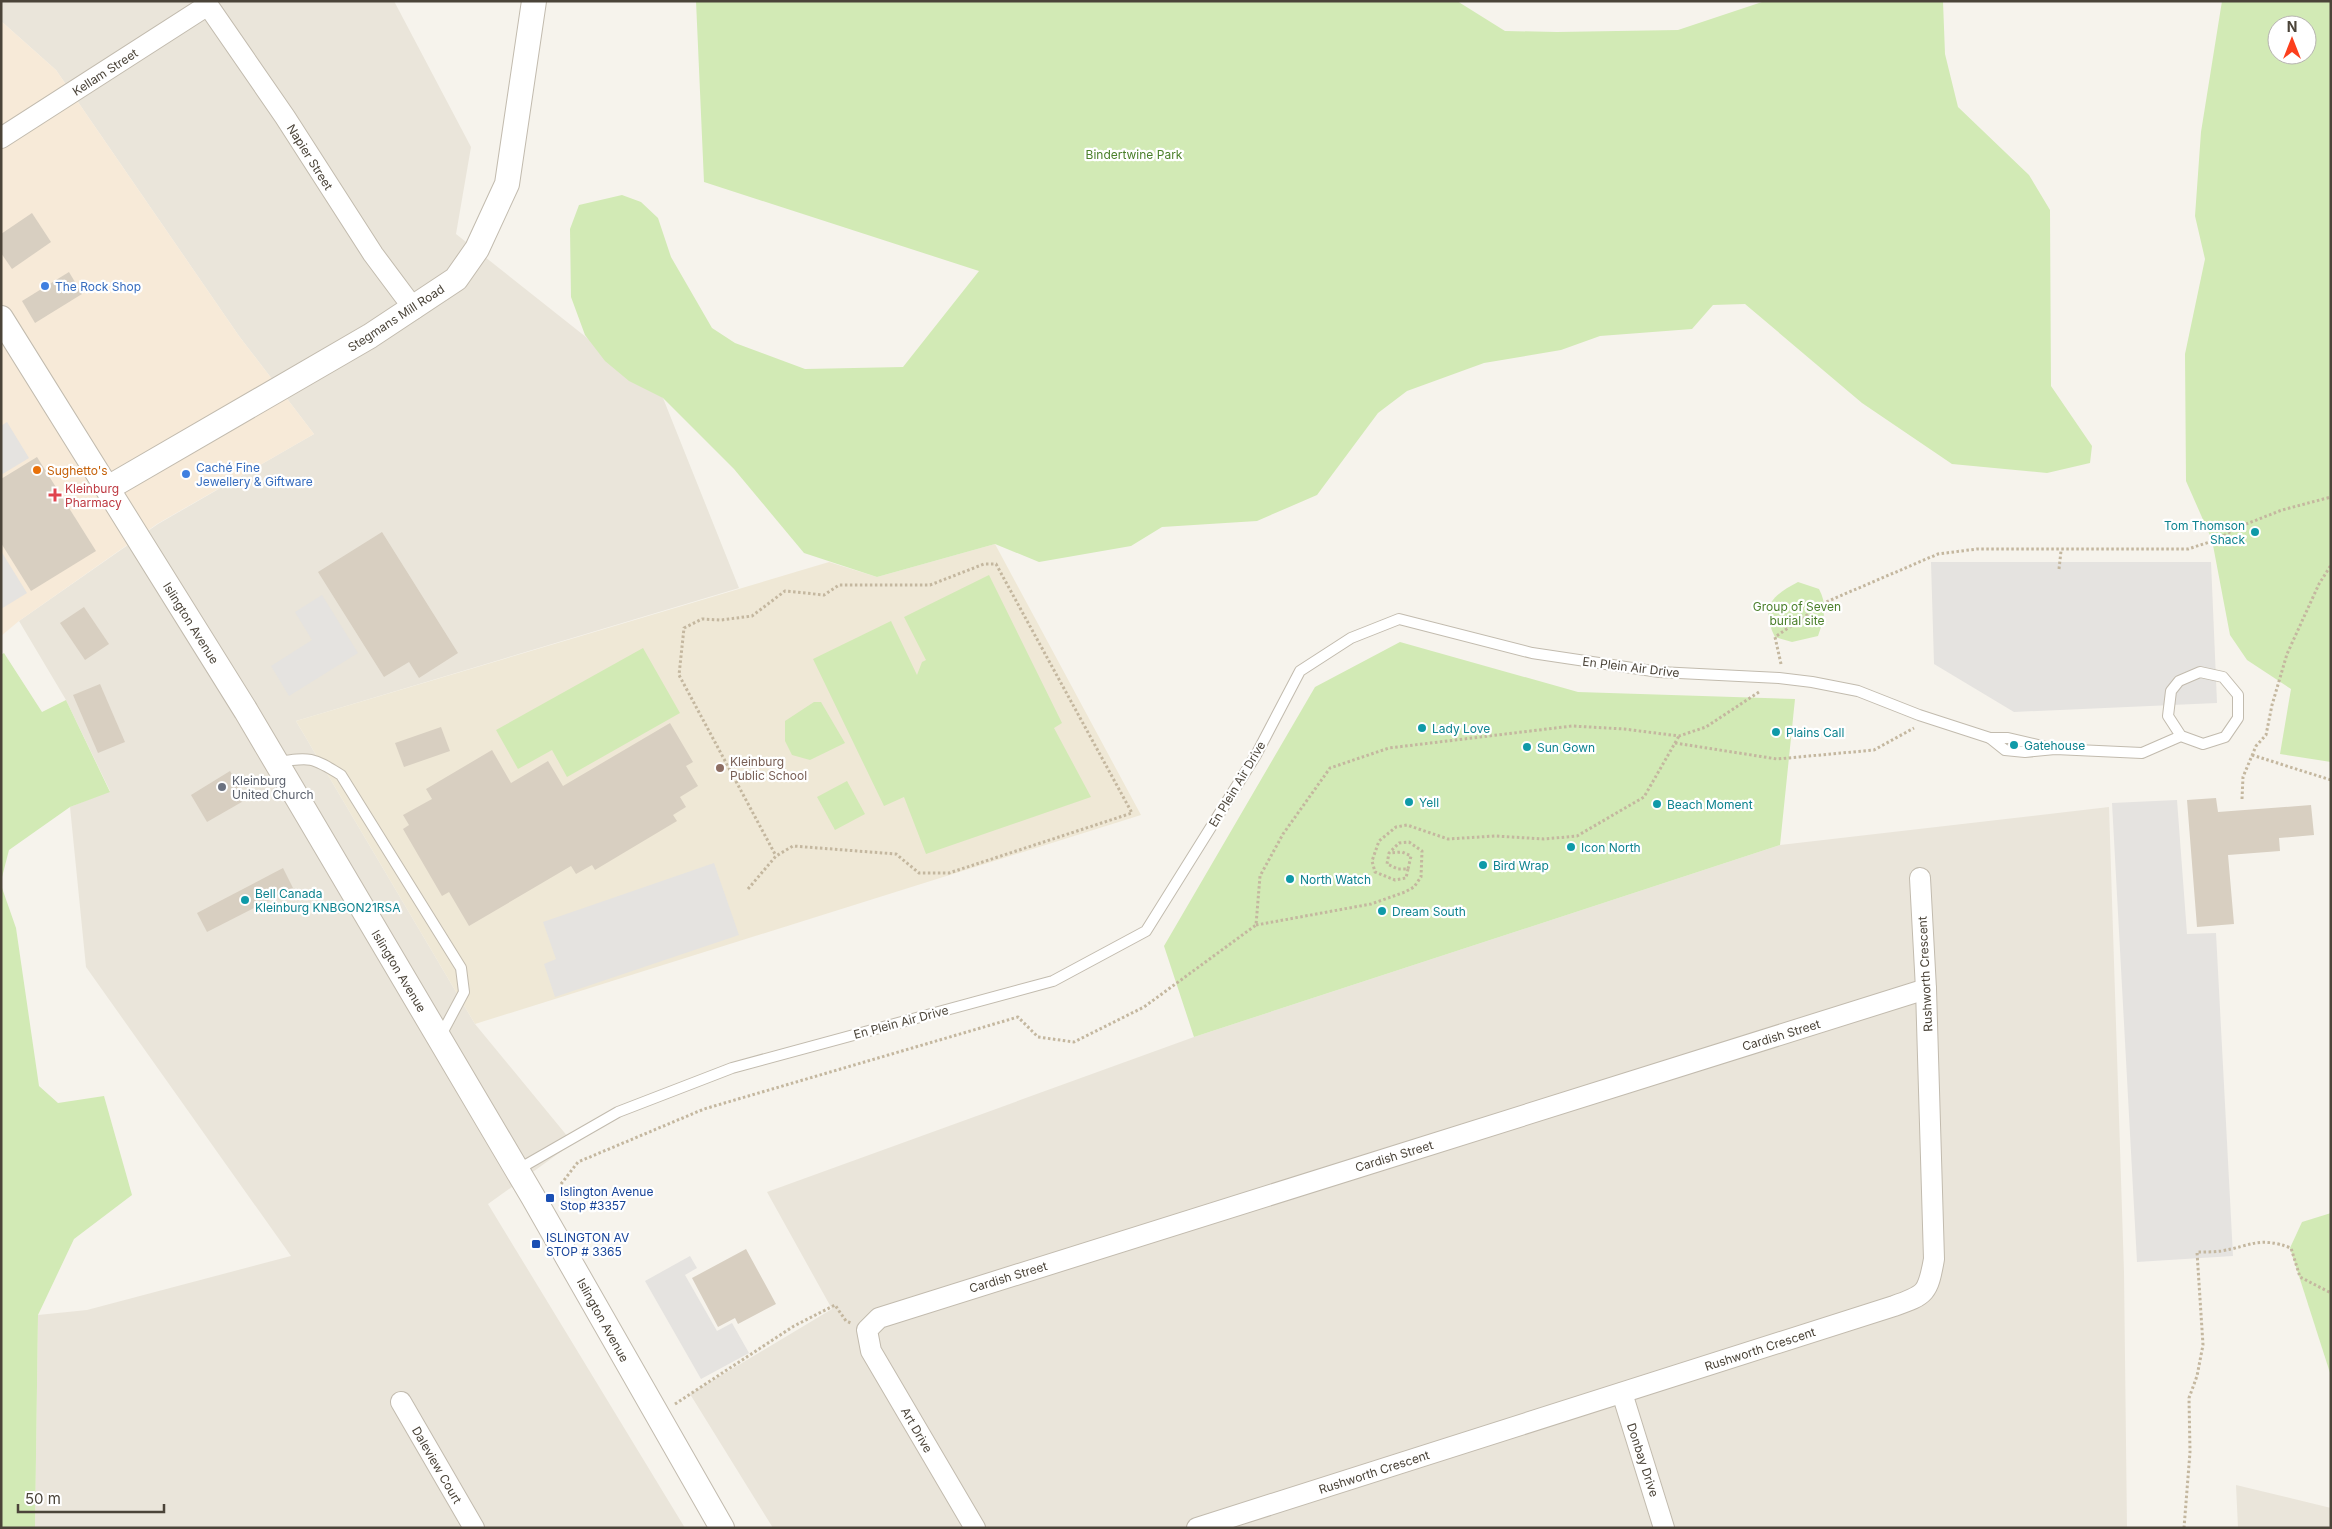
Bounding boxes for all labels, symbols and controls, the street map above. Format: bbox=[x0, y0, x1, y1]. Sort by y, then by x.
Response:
north arrow bbox=[2267, 15, 2317, 65]
text: N bbox=[2287, 18, 2297, 35]
street label: Kellam Street bbox=[70, 45, 141, 99]
street label: Napier Street bbox=[284, 121, 336, 193]
park label: Bindertwine Park bbox=[1086, 147, 1183, 162]
place label: The Rock Shop bbox=[55, 279, 141, 294]
marker: The Rock Shop bbox=[39, 280, 51, 292]
street label: Stegmans Mill Road bbox=[345, 281, 447, 355]
place label: Caché Fine Jewellery & Giftware bbox=[196, 460, 313, 489]
place label: Sughetto's bbox=[47, 463, 108, 478]
marker: Sughetto's bbox=[31, 464, 43, 476]
marker: Caché Fine Jewellery & Giftware bbox=[180, 468, 192, 480]
place label: Kleinburg Pharmacy bbox=[65, 481, 122, 510]
marker: Kleinburg Pharmacy bbox=[49, 489, 61, 501]
place label: Tom Thomson Shack bbox=[2164, 518, 2245, 547]
marker: Tom Thomson Shack bbox=[2249, 526, 2261, 538]
street label: Islington Avenue bbox=[160, 579, 222, 667]
park label: Group of Seven burial site bbox=[1753, 599, 1841, 628]
street label: En Plein Air Drive bbox=[1582, 654, 1680, 680]
place label: Lady Love bbox=[1432, 721, 1490, 736]
marker: Lady Love bbox=[1416, 722, 1428, 734]
place label: Plains Call bbox=[1786, 725, 1844, 740]
marker: Plains Call bbox=[1770, 726, 1782, 738]
street label: En Plein Air Drive bbox=[1205, 738, 1269, 830]
place label: Gatehouse bbox=[2024, 738, 2085, 753]
marker: Gatehouse bbox=[2008, 739, 2020, 751]
place label: Sun Gown bbox=[1537, 740, 1595, 755]
marker: Sun Gown bbox=[1521, 741, 1533, 753]
place label: Kleinburg Public School bbox=[730, 754, 807, 783]
marker: Kleinburg Public School bbox=[714, 762, 726, 774]
place label: Kleinburg United Church bbox=[232, 773, 314, 802]
marker: Kleinburg United Church bbox=[216, 781, 228, 793]
place label: Yell bbox=[1419, 795, 1439, 810]
marker: Yell bbox=[1403, 796, 1415, 808]
place label: Beach Moment bbox=[1667, 797, 1753, 812]
marker: Beach Moment bbox=[1651, 798, 1663, 810]
place label: Icon North bbox=[1581, 840, 1641, 855]
marker: Icon North bbox=[1565, 841, 1577, 853]
place label: Bird Wrap bbox=[1493, 858, 1549, 873]
marker: Bird Wrap bbox=[1477, 859, 1489, 871]
place label: North Watch bbox=[1300, 872, 1371, 887]
marker: North Watch bbox=[1284, 873, 1296, 885]
place label: Bell Canada Kleinburg KNBGON21RSA bbox=[255, 886, 400, 915]
marker: Bell Canada Kleinburg KNBGON21RSA bbox=[239, 894, 251, 906]
place label: Dream South bbox=[1392, 904, 1466, 919]
marker: Dream South bbox=[1376, 905, 1388, 917]
street label: Rushworth Crescent bbox=[1914, 916, 1936, 1032]
street label: Islington Avenue bbox=[369, 927, 429, 1015]
street label: En Plein Air Drive bbox=[852, 1002, 950, 1042]
street label: Cardish Street bbox=[1740, 1016, 1822, 1054]
street label: Cardish Street bbox=[1353, 1137, 1435, 1175]
place label: Islington Avenue Stop #3357 bbox=[560, 1184, 653, 1213]
marker: Islington Avenue Stop #3357 bbox=[544, 1192, 556, 1204]
place label: ISLINGTON AV STOP # 3365 bbox=[546, 1230, 629, 1259]
marker: ISLINGTON AV STOP # 3365 bbox=[530, 1238, 542, 1250]
street label: Cardish Street bbox=[967, 1258, 1049, 1296]
street label: Islington Avenue bbox=[574, 1275, 632, 1365]
street label: Rushworth Crescent bbox=[1703, 1324, 1817, 1374]
street label: Art Drive bbox=[898, 1405, 936, 1455]
street label: Donbay Drive bbox=[1624, 1421, 1662, 1499]
street label: Daleview Court bbox=[409, 1424, 465, 1506]
street label: Rushworth Crescent bbox=[1317, 1447, 1431, 1497]
scale bar bbox=[18, 1482, 164, 1514]
text: 50 m bbox=[25, 1489, 61, 1508]

